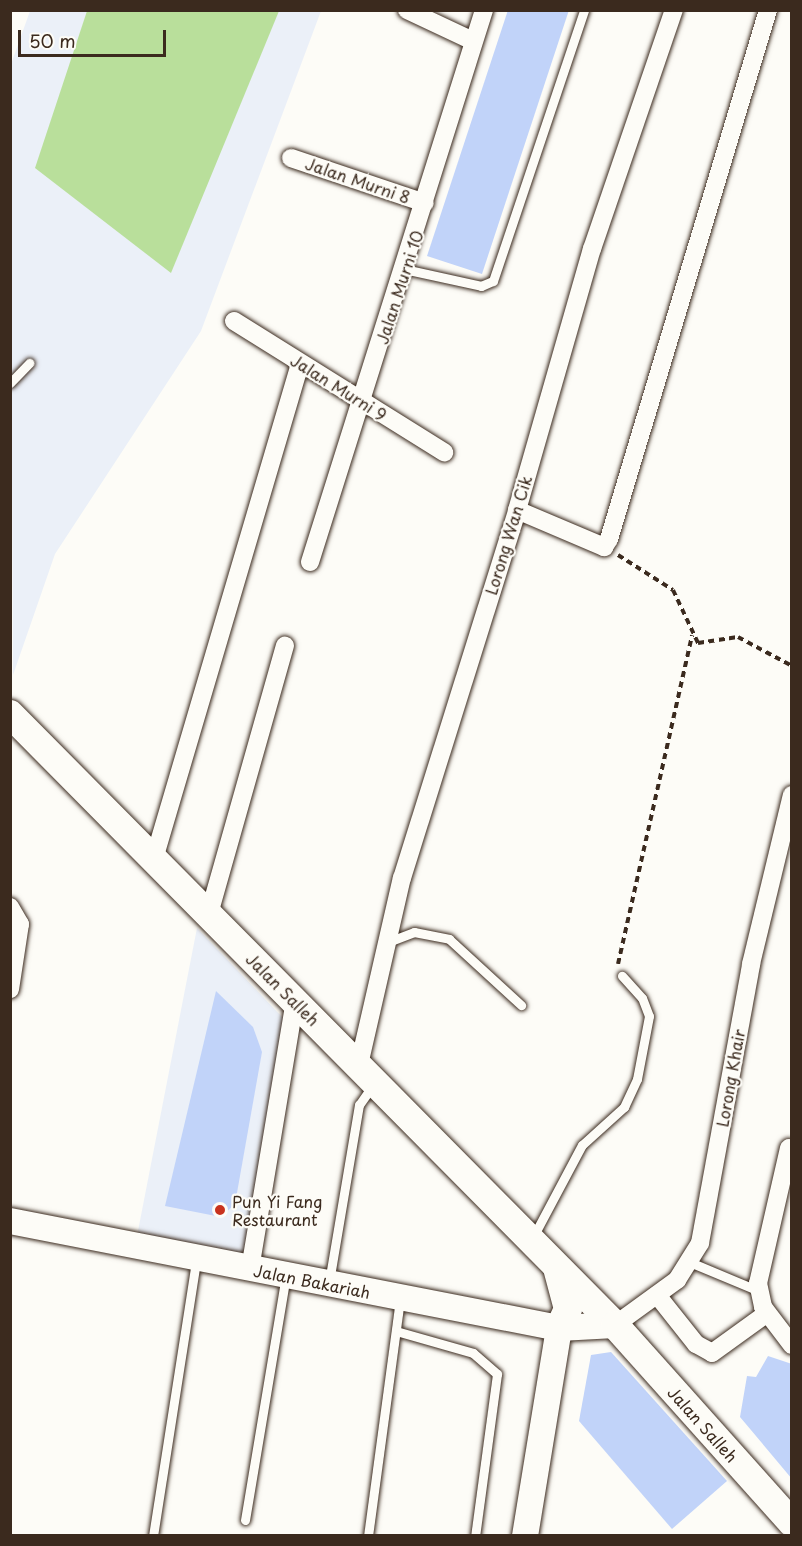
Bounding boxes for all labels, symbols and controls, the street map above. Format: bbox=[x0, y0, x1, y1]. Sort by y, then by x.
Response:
scale bar bbox=[21, 18, 170, 56]
text: 50 m bbox=[29, 27, 76, 54]
street label: Jalan Murni 8 bbox=[303, 153, 413, 207]
street label: Jalan Murni 10 bbox=[371, 227, 427, 347]
street label: Jalan Murni 9 bbox=[287, 350, 391, 424]
street label: Lorong Wan Cik bbox=[481, 473, 535, 597]
street label: Jalan Salleh bbox=[243, 949, 323, 1029]
street label: Lorong Khair bbox=[712, 1028, 748, 1128]
place label: Pun Yi Fang Restaurant bbox=[232, 1191, 322, 1229]
marker: Pun Yi Fang Restaurant bbox=[213, 1203, 227, 1217]
street label: Jalan Bakariah bbox=[252, 1260, 372, 1302]
street label: Jalan Salleh bbox=[664, 1382, 742, 1466]

